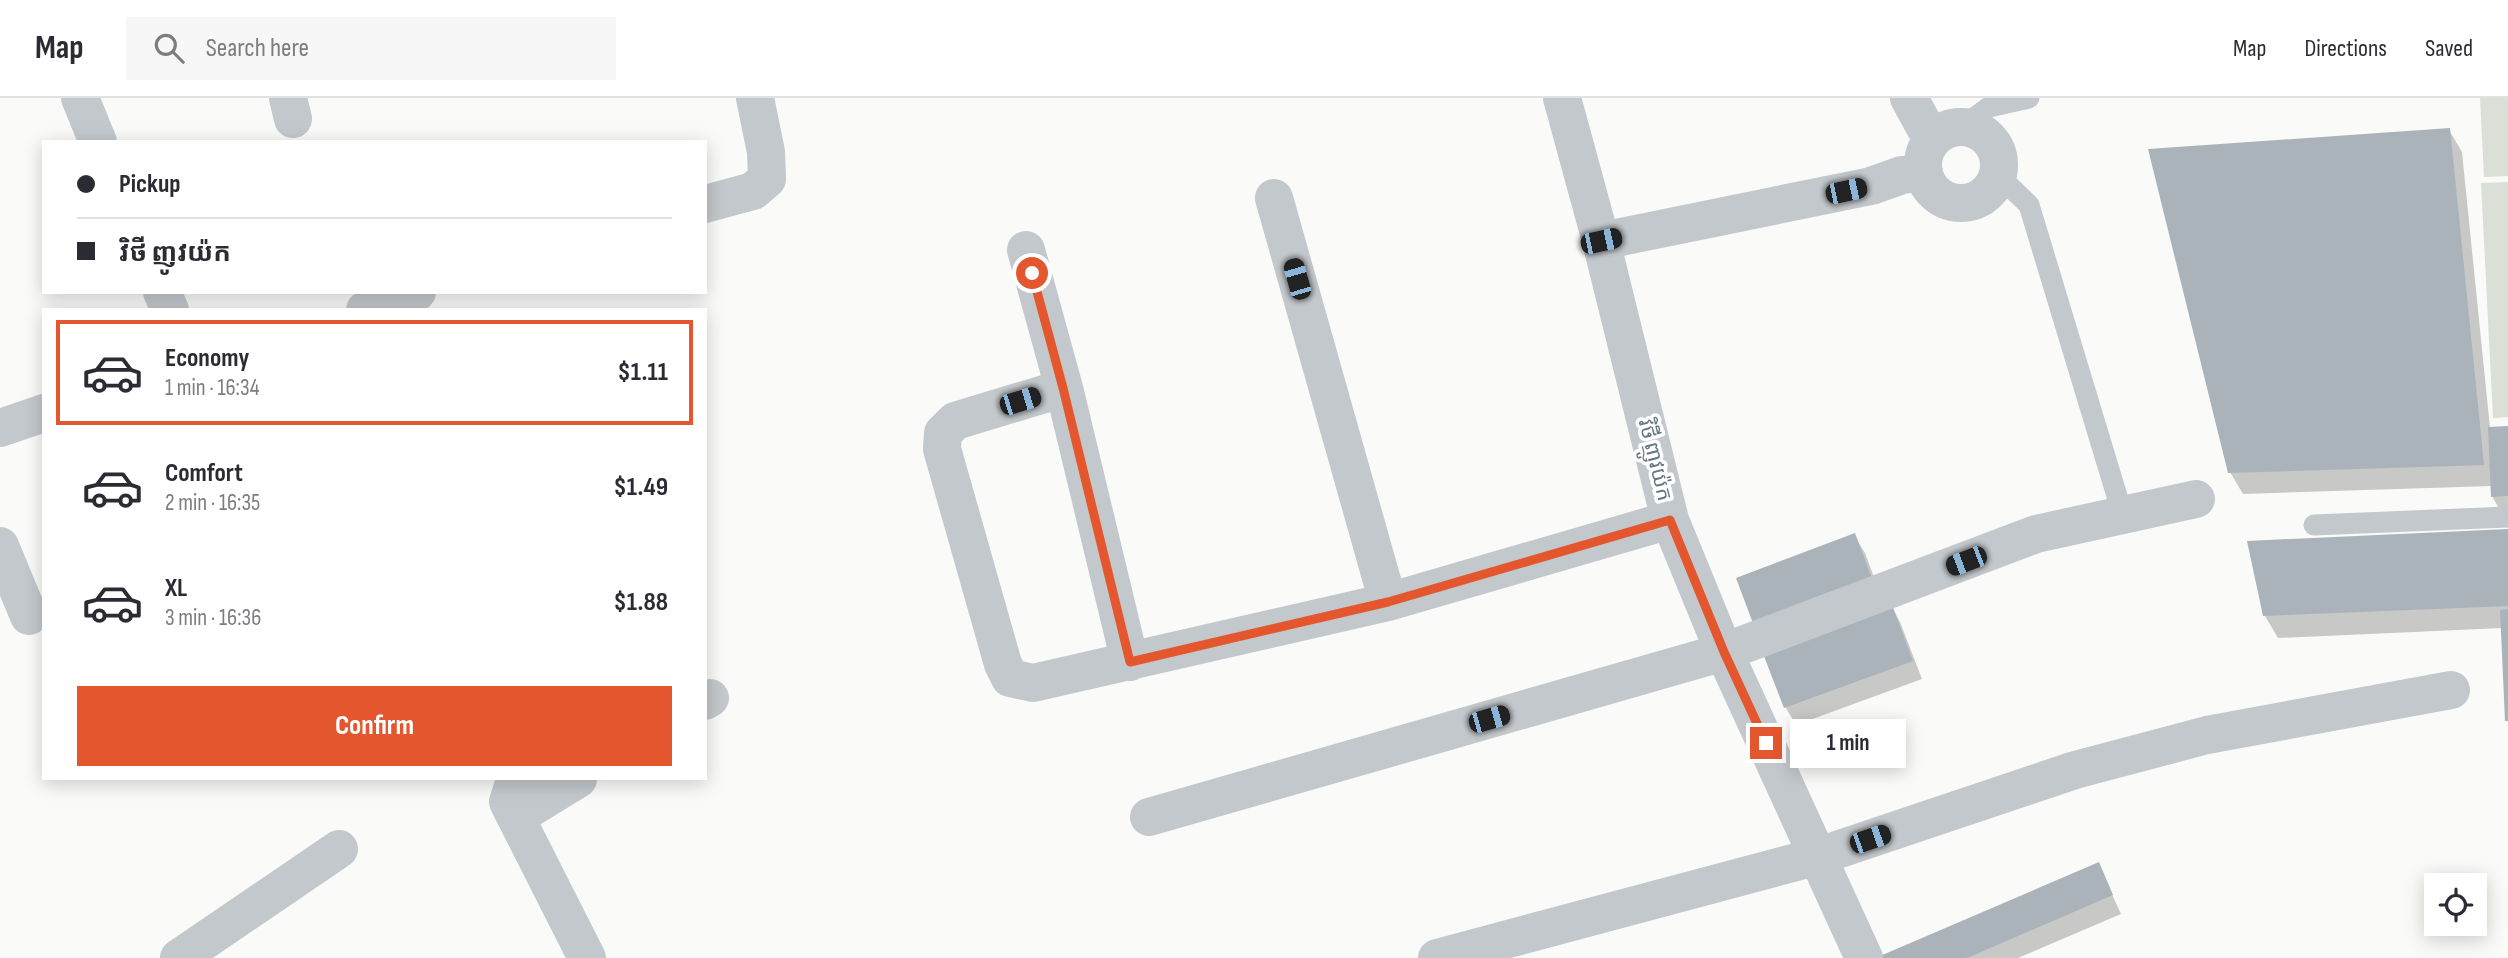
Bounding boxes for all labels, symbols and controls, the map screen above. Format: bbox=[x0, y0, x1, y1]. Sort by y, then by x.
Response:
search box bbox=[126, 17, 616, 80]
text: Map bbox=[35, 28, 84, 68]
icon: search bbox=[150, 29, 188, 67]
text: Search here bbox=[206, 33, 309, 64]
text: Map bbox=[2233, 34, 2266, 63]
text: Directions bbox=[2304, 34, 2387, 63]
text: Saved bbox=[2425, 34, 2473, 63]
text: Pickup bbox=[119, 169, 181, 200]
car bbox=[1824, 176, 1869, 206]
car bbox=[1579, 226, 1624, 256]
text: វិថី ញូវយ៉ក bbox=[119, 238, 231, 269]
car bbox=[1282, 256, 1313, 302]
route start bbox=[1016, 257, 1048, 289]
icon: car bbox=[81, 341, 144, 404]
text: Economy bbox=[165, 343, 249, 374]
text: $1.11 bbox=[617, 357, 668, 388]
text: 1 min · 16:34 bbox=[165, 374, 259, 402]
car bbox=[997, 385, 1044, 417]
street label: វិថី ញូវយ៉ក bbox=[1627, 415, 1678, 505]
icon: car bbox=[81, 456, 144, 519]
text: Comfort bbox=[165, 458, 243, 489]
text: $1.49 bbox=[613, 472, 668, 503]
text: 2 min · 16:35 bbox=[165, 489, 260, 517]
car bbox=[1943, 544, 1990, 578]
icon: car bbox=[81, 571, 144, 634]
text: XL bbox=[165, 573, 187, 604]
text: $1.88 bbox=[613, 587, 668, 618]
text: 3 min · 16:36 bbox=[165, 604, 261, 632]
button: Confirm bbox=[77, 686, 672, 766]
car bbox=[1466, 703, 1513, 735]
callout: 1 min bbox=[1790, 718, 1906, 768]
route end bbox=[1750, 727, 1782, 759]
text: 1 min bbox=[1827, 729, 1869, 757]
car bbox=[1847, 822, 1894, 856]
map controls bbox=[2424, 873, 2487, 936]
button: locate bbox=[2424, 873, 2487, 936]

